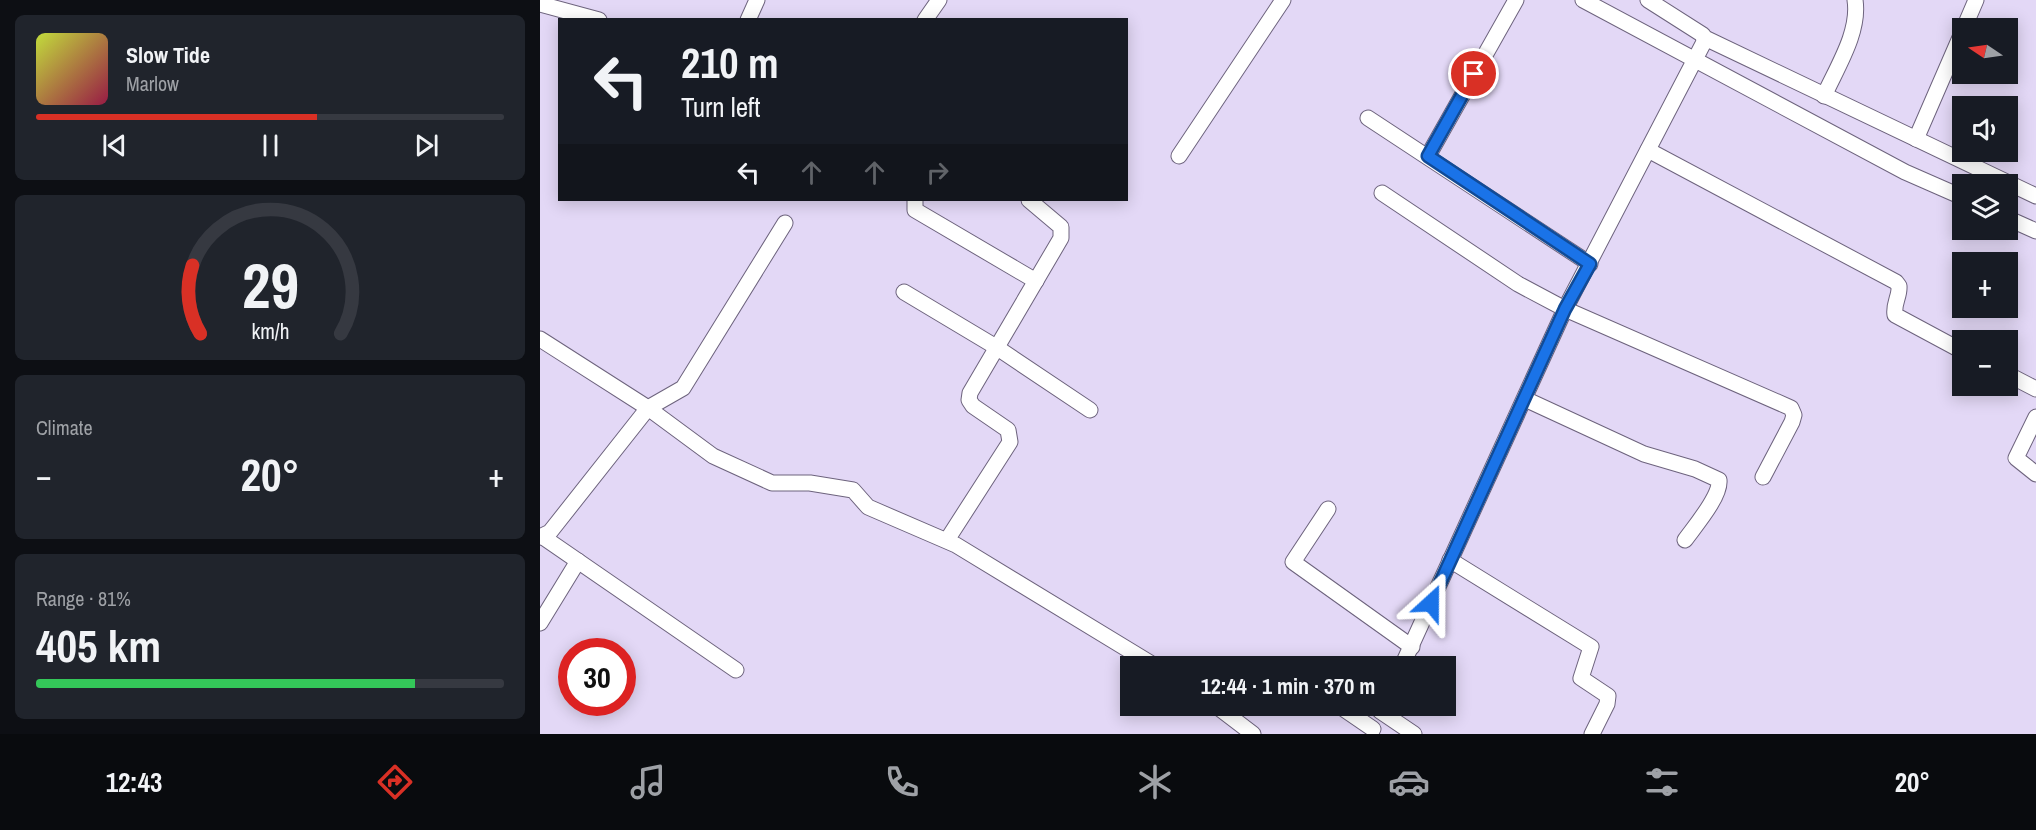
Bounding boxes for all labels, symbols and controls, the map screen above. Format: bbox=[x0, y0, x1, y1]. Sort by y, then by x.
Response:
north arrow bbox=[1952, 18, 2018, 84]
map controls bbox=[1952, 18, 2018, 396]
text: 210 m bbox=[681, 35, 779, 91]
text: Slow Tide bbox=[126, 40, 210, 70]
icon: left bbox=[582, 42, 660, 120]
pin bbox=[1448, 48, 1499, 99]
icon: arrive bbox=[1457, 57, 1490, 90]
text: Marlow bbox=[126, 70, 179, 97]
text: Turn left bbox=[681, 89, 760, 125]
button: sound bbox=[1952, 96, 2018, 162]
icon: previous bbox=[98, 129, 131, 162]
icon: pause bbox=[254, 129, 287, 162]
icon: next bbox=[410, 129, 443, 162]
icon: left bbox=[732, 156, 765, 189]
icon: ahead bbox=[795, 156, 828, 189]
icon: ahead bbox=[858, 156, 891, 189]
icon: right bbox=[921, 156, 954, 189]
button: layers bbox=[1952, 174, 2018, 240]
text: 29 bbox=[242, 243, 298, 327]
button: + bbox=[1952, 252, 2018, 318]
text: km/h bbox=[251, 318, 289, 347]
button: − bbox=[1952, 330, 2018, 396]
text: Climate bbox=[36, 414, 93, 441]
text: 20° bbox=[240, 444, 300, 505]
text: − bbox=[36, 453, 52, 497]
text: + bbox=[488, 453, 504, 497]
position arrow bbox=[1399, 571, 1463, 635]
text: Range · 81% bbox=[36, 585, 131, 612]
text: 405 km bbox=[36, 615, 161, 676]
speed limit sign: 30 bbox=[558, 638, 636, 716]
text: 12:44 · 1 min · 370 m bbox=[1201, 671, 1375, 701]
icon: directions bbox=[374, 761, 416, 803]
icon: music bbox=[627, 761, 669, 803]
icon: phone bbox=[881, 761, 923, 803]
icon: climate bbox=[1134, 761, 1176, 803]
icon: car bbox=[1388, 761, 1430, 803]
icon: filters bbox=[1641, 761, 1683, 803]
text: 12:43 bbox=[106, 764, 162, 800]
text: 20° bbox=[1895, 764, 1930, 800]

